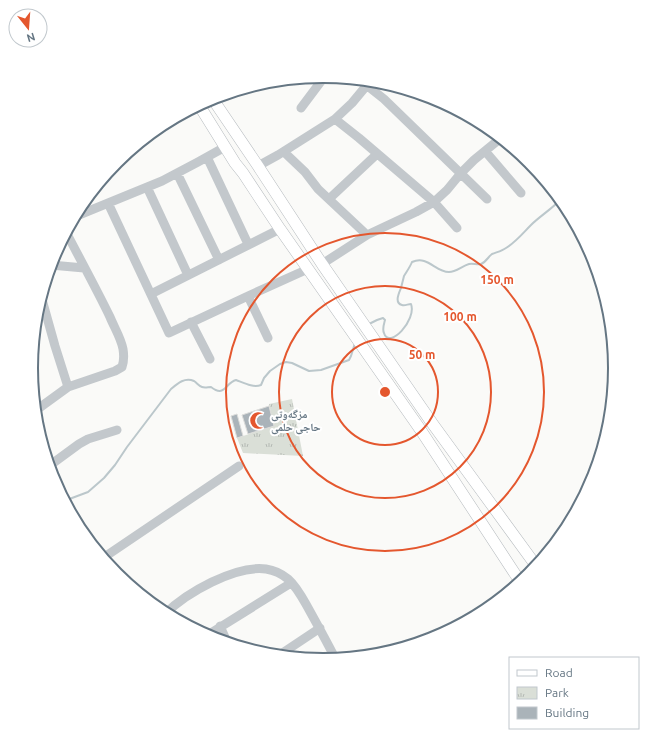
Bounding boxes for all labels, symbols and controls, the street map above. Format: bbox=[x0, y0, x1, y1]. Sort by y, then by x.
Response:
north arrow bbox=[8, 8, 48, 48]
text: N bbox=[25, 31, 37, 45]
text: 150 m bbox=[480, 273, 514, 286]
text: 100 m bbox=[443, 310, 477, 323]
text: 50 m bbox=[409, 348, 435, 361]
centre of rings bbox=[378, 385, 392, 399]
place label: مزگەوتی حاجی حلمی bbox=[271, 408, 321, 435]
mosque icon: مزگەوتی حاجی حلمی bbox=[248, 410, 268, 430]
legend bbox=[509, 657, 639, 729]
text: Road bbox=[545, 666, 573, 679]
text: Park bbox=[545, 686, 569, 699]
text: Building bbox=[545, 706, 589, 719]

